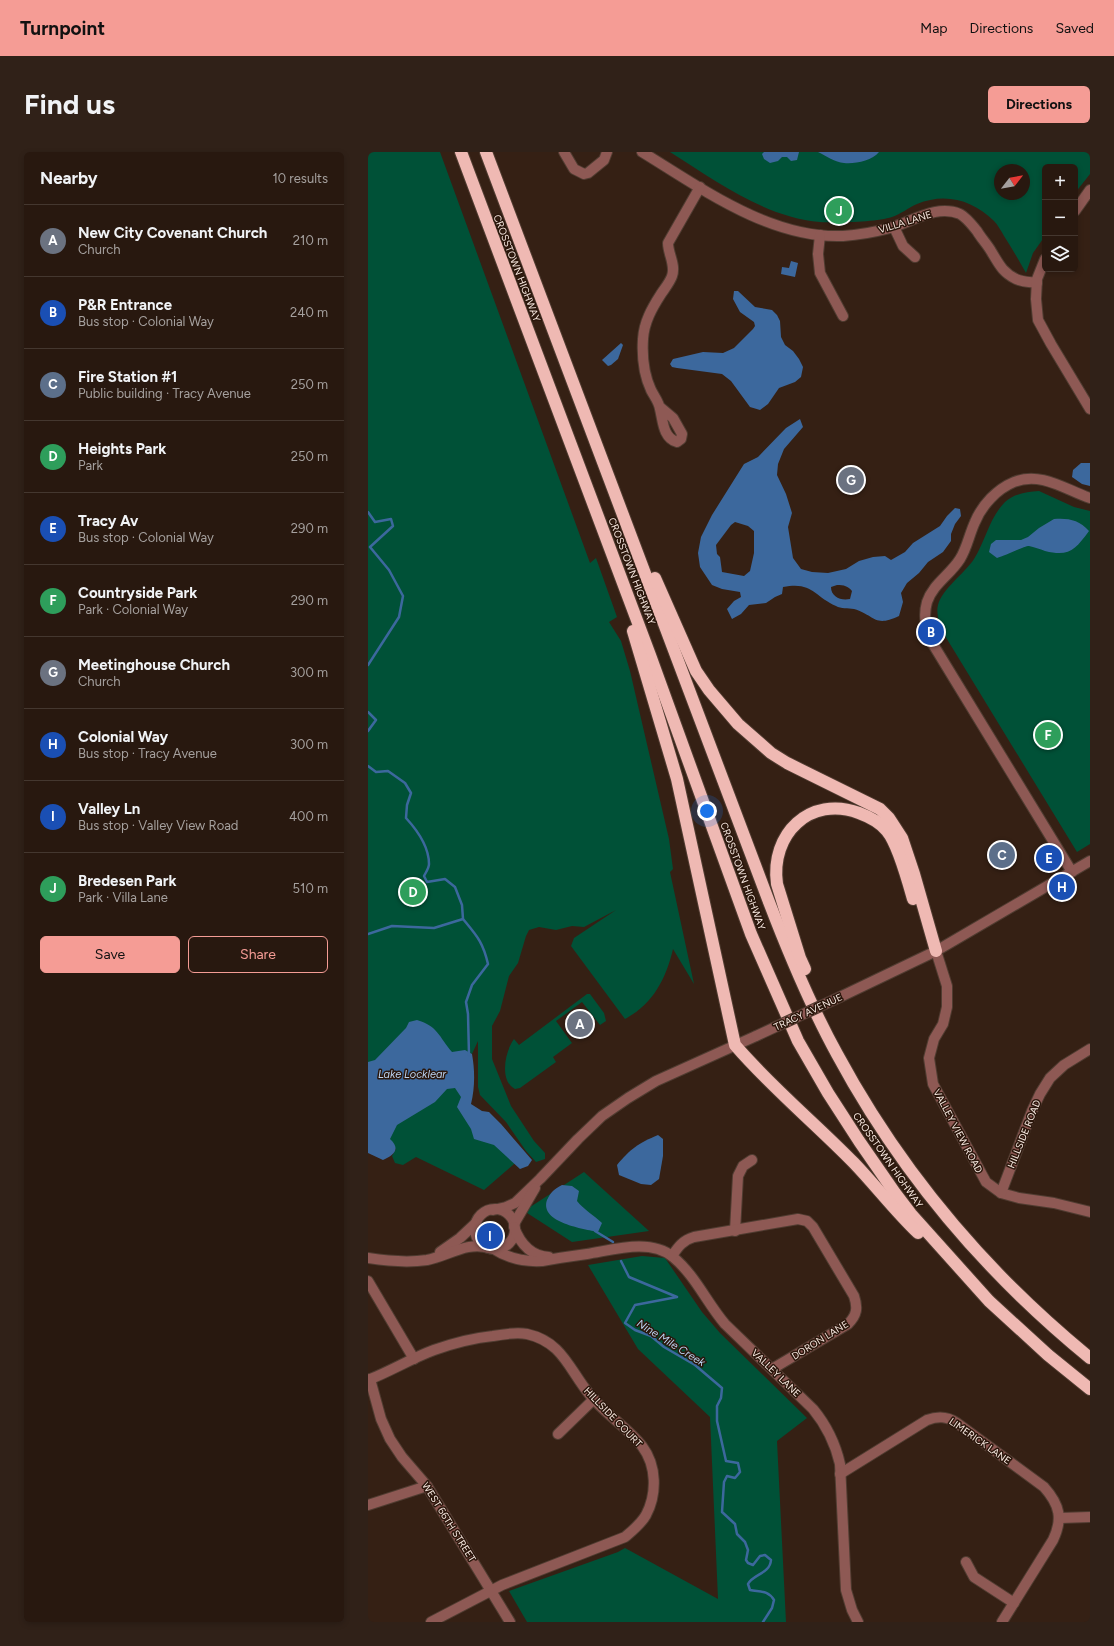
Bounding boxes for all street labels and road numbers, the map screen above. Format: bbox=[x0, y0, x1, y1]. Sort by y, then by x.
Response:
street label: VILLA LANE bbox=[877, 208, 933, 236]
street label: CROSSTOWN HIGHWAY bbox=[491, 213, 543, 323]
street label: CROSSTOWN HIGHWAY bbox=[606, 516, 658, 626]
street label: CROSSTOWN HIGHWAY bbox=[717, 820, 769, 932]
street label: TRACY AVENUE bbox=[772, 990, 844, 1034]
street label: VALLEY VIEW ROAD bbox=[930, 1087, 986, 1175]
street label: HILLSIDE ROAD bbox=[1004, 1098, 1044, 1170]
street label: CROSSTOWN HIGHWAY bbox=[850, 1110, 926, 1210]
street label: DORON LANE bbox=[789, 1317, 851, 1363]
street label: VALLEY LANE bbox=[749, 1346, 803, 1400]
street label: HILLSIDE COURT bbox=[581, 1384, 645, 1450]
street label: LIMERICK LANE bbox=[947, 1415, 1014, 1467]
street label: WEST 66TH STREET bbox=[419, 1480, 479, 1565]

